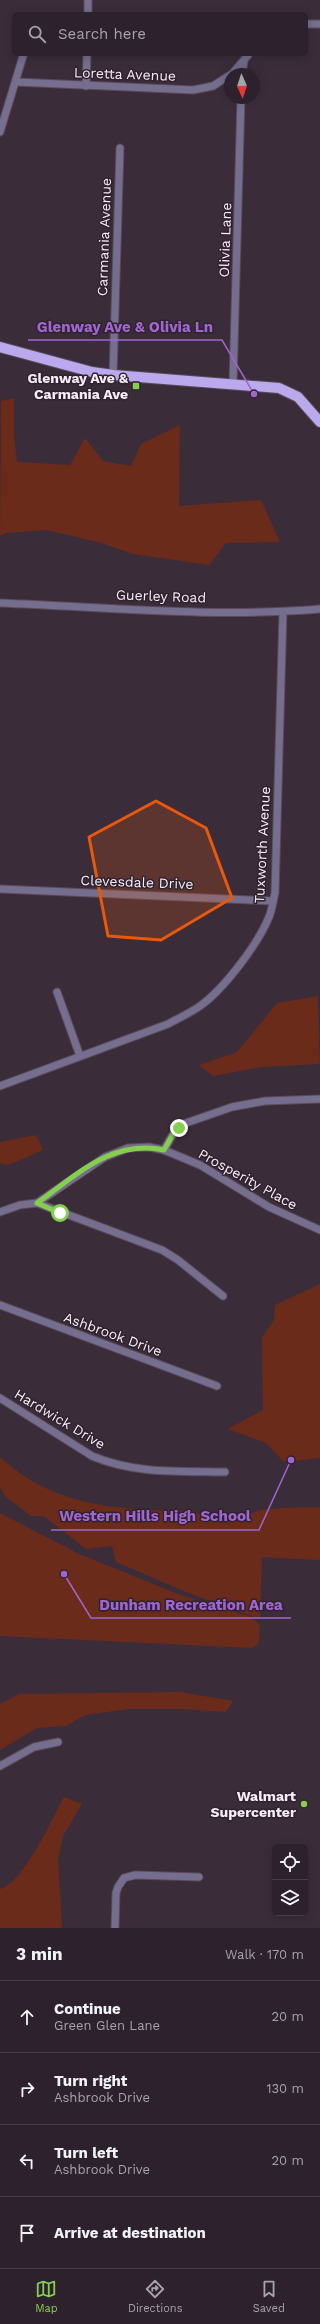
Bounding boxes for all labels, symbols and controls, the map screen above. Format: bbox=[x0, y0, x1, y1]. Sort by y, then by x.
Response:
search box bbox=[12, 12, 308, 56]
icon: search bbox=[26, 23, 48, 45]
text: Search here bbox=[58, 25, 146, 43]
street label: Loretta Avenue bbox=[74, 64, 176, 84]
north arrow bbox=[224, 68, 260, 104]
street label: Carmania Avenue bbox=[94, 178, 114, 296]
street label: Olivia Lane bbox=[216, 202, 234, 278]
callout: Glenway Ave & Olivia Ln bbox=[28, 313, 222, 340]
text: Glenway Ave & Olivia Ln bbox=[37, 318, 213, 336]
place label: Glenway Ave & Carmania Ave bbox=[27, 370, 128, 402]
marker: Glenway Ave & Carmania Ave bbox=[131, 381, 141, 391]
street label: Guerley Road bbox=[116, 586, 206, 606]
street label: Tuxworth Avenue bbox=[251, 786, 273, 904]
street label: Clevesdale Drive bbox=[80, 872, 194, 892]
route end bbox=[170, 1119, 188, 1137]
street label: Prosperity Place bbox=[196, 1145, 300, 1213]
route start bbox=[51, 1204, 69, 1222]
street label: Ashbrook Drive bbox=[62, 1309, 164, 1359]
street label: Hardwick Drive bbox=[12, 1386, 108, 1452]
callout: Western Hills High School bbox=[51, 1503, 259, 1530]
text: Western Hills High School bbox=[59, 1507, 251, 1525]
callout: Dunham Recreation Area bbox=[91, 1591, 291, 1618]
text: Dunham Recreation Area bbox=[99, 1596, 283, 1614]
place label: Walmart Supercenter bbox=[211, 1788, 296, 1820]
marker: Walmart Supercenter bbox=[299, 1799, 309, 1809]
map controls bbox=[272, 1844, 308, 1916]
button: locate bbox=[272, 1844, 308, 1880]
button: layers bbox=[272, 1880, 308, 1916]
text: 3 min bbox=[16, 1944, 62, 1964]
text: Walk · 170 m bbox=[225, 1947, 304, 1962]
text: Continue bbox=[54, 2000, 121, 2018]
icon: ahead bbox=[16, 2006, 38, 2028]
text: 20 m bbox=[272, 2009, 304, 2024]
text: Green Glen Lane bbox=[54, 2018, 160, 2033]
text: Turn right bbox=[54, 2072, 127, 2090]
icon: right bbox=[16, 2078, 38, 2100]
text: 130 m bbox=[266, 2081, 304, 2096]
text: Ashbrook Drive bbox=[54, 2090, 150, 2105]
text: Turn left bbox=[54, 2144, 118, 2162]
icon: left bbox=[16, 2150, 38, 2172]
text: 20 m bbox=[272, 2153, 304, 2168]
text: Ashbrook Drive bbox=[54, 2162, 150, 2177]
icon: arrive bbox=[16, 2222, 38, 2244]
text: Arrive at destination bbox=[54, 2224, 206, 2242]
tab: Map bbox=[35, 2278, 58, 2315]
tab: Directions bbox=[128, 2278, 182, 2315]
tab: Saved bbox=[253, 2278, 285, 2315]

